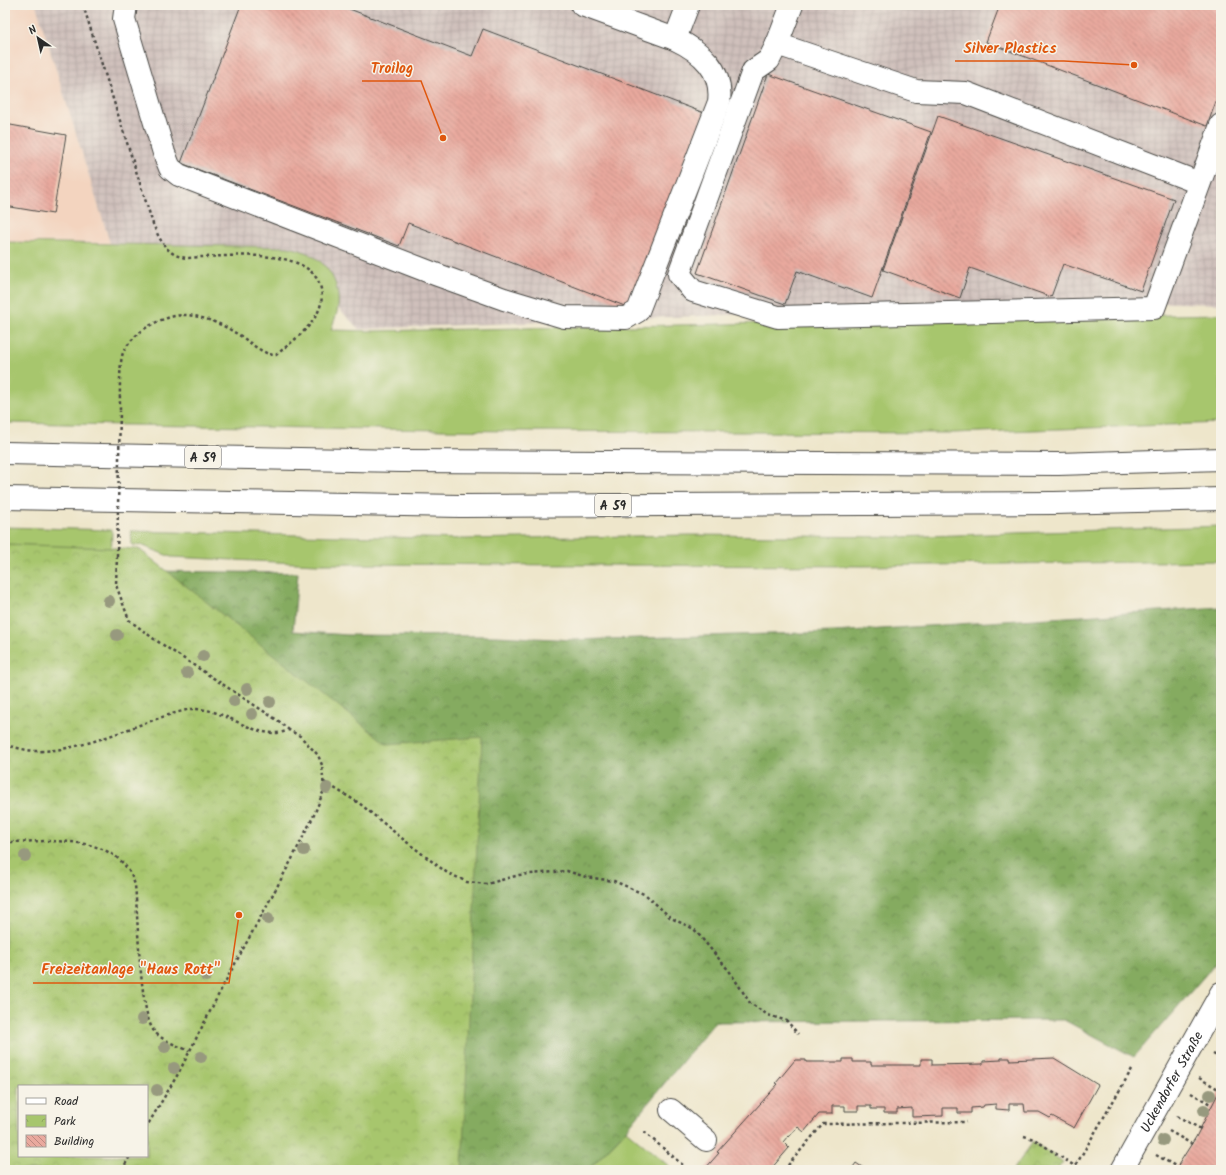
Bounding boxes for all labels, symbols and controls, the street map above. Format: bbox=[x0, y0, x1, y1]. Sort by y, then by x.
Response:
north arrow bbox=[18, 18, 58, 58]
text: N bbox=[25, 21, 41, 40]
callout: Silver Plastics bbox=[955, 34, 1064, 61]
text: Silver Plastics bbox=[964, 37, 1056, 61]
callout: Troilog bbox=[362, 54, 421, 81]
text: Troilog bbox=[371, 57, 413, 81]
road number: A 59 bbox=[185, 446, 221, 468]
road number: A 59 bbox=[595, 494, 631, 516]
callout: Freizeitanlage "Haus Rott" bbox=[33, 956, 229, 983]
text: Freizeitanlage "Haus Rott" bbox=[41, 958, 221, 982]
street label: Uckendorfer Straße bbox=[1135, 1027, 1210, 1137]
legend bbox=[18, 1085, 148, 1157]
text: Road bbox=[54, 1092, 79, 1111]
text: Park bbox=[54, 1112, 76, 1131]
text: Building bbox=[54, 1132, 94, 1151]

